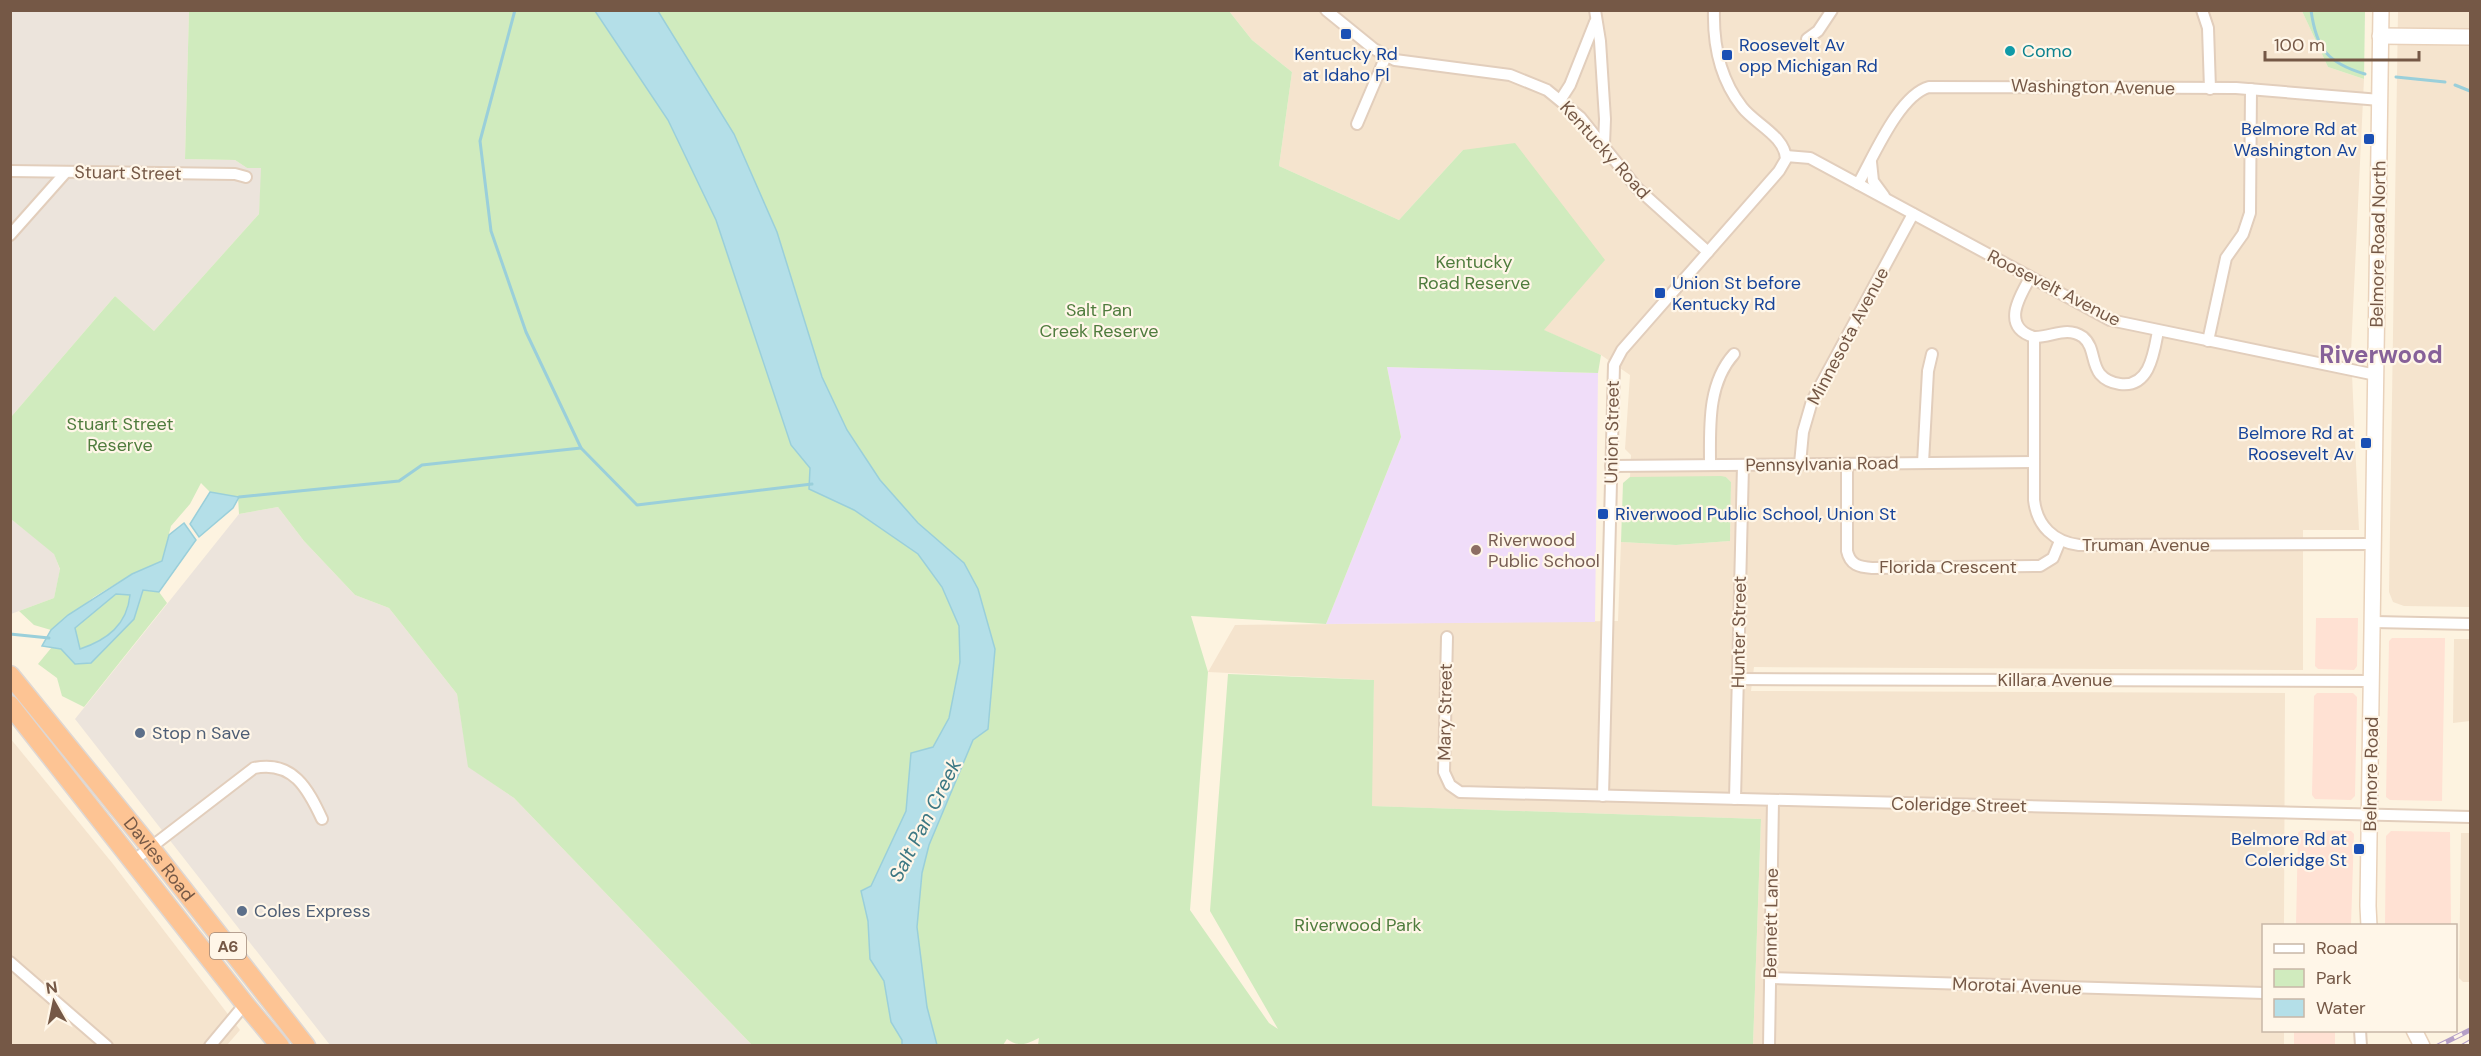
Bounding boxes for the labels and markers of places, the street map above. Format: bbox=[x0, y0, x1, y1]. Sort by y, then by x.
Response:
marker: Kentucky Rd at Idaho Pl bbox=[1339, 27, 1353, 41]
place label: Roosevelt Av opp Michigan Rd bbox=[1739, 33, 1878, 78]
place label: Como bbox=[2022, 39, 2072, 63]
place label: Kentucky Rd at Idaho Pl bbox=[1294, 42, 1398, 87]
marker: Como bbox=[2003, 44, 2017, 58]
marker: Roosevelt Av opp Michigan Rd bbox=[1720, 48, 1734, 62]
place label: Belmore Rd at Washington Av bbox=[2233, 117, 2358, 162]
marker: Belmore Rd at Washington Av bbox=[2362, 132, 2376, 146]
place label: Union St before Kentucky Rd bbox=[1672, 271, 1801, 316]
marker: Union St before Kentucky Rd bbox=[1653, 286, 1667, 300]
place label: Belmore Rd at Roosevelt Av bbox=[2238, 421, 2355, 466]
marker: Belmore Rd at Roosevelt Av bbox=[2359, 436, 2373, 450]
place label: Riverwood Public School, Union St bbox=[1615, 502, 1896, 526]
marker: Riverwood Public School, Union St bbox=[1596, 507, 1610, 521]
place label: Riverwood Public School bbox=[1488, 528, 1600, 573]
marker: Riverwood Public School bbox=[1469, 543, 1483, 557]
place label: Stop n Save bbox=[152, 721, 250, 745]
marker: Stop n Save bbox=[133, 726, 147, 740]
place label: Belmore Rd at Coleridge St bbox=[2231, 827, 2347, 872]
marker: Belmore Rd at Coleridge St bbox=[2352, 842, 2366, 856]
place label: Coles Express bbox=[254, 899, 371, 923]
marker: Coles Express bbox=[235, 904, 249, 918]

